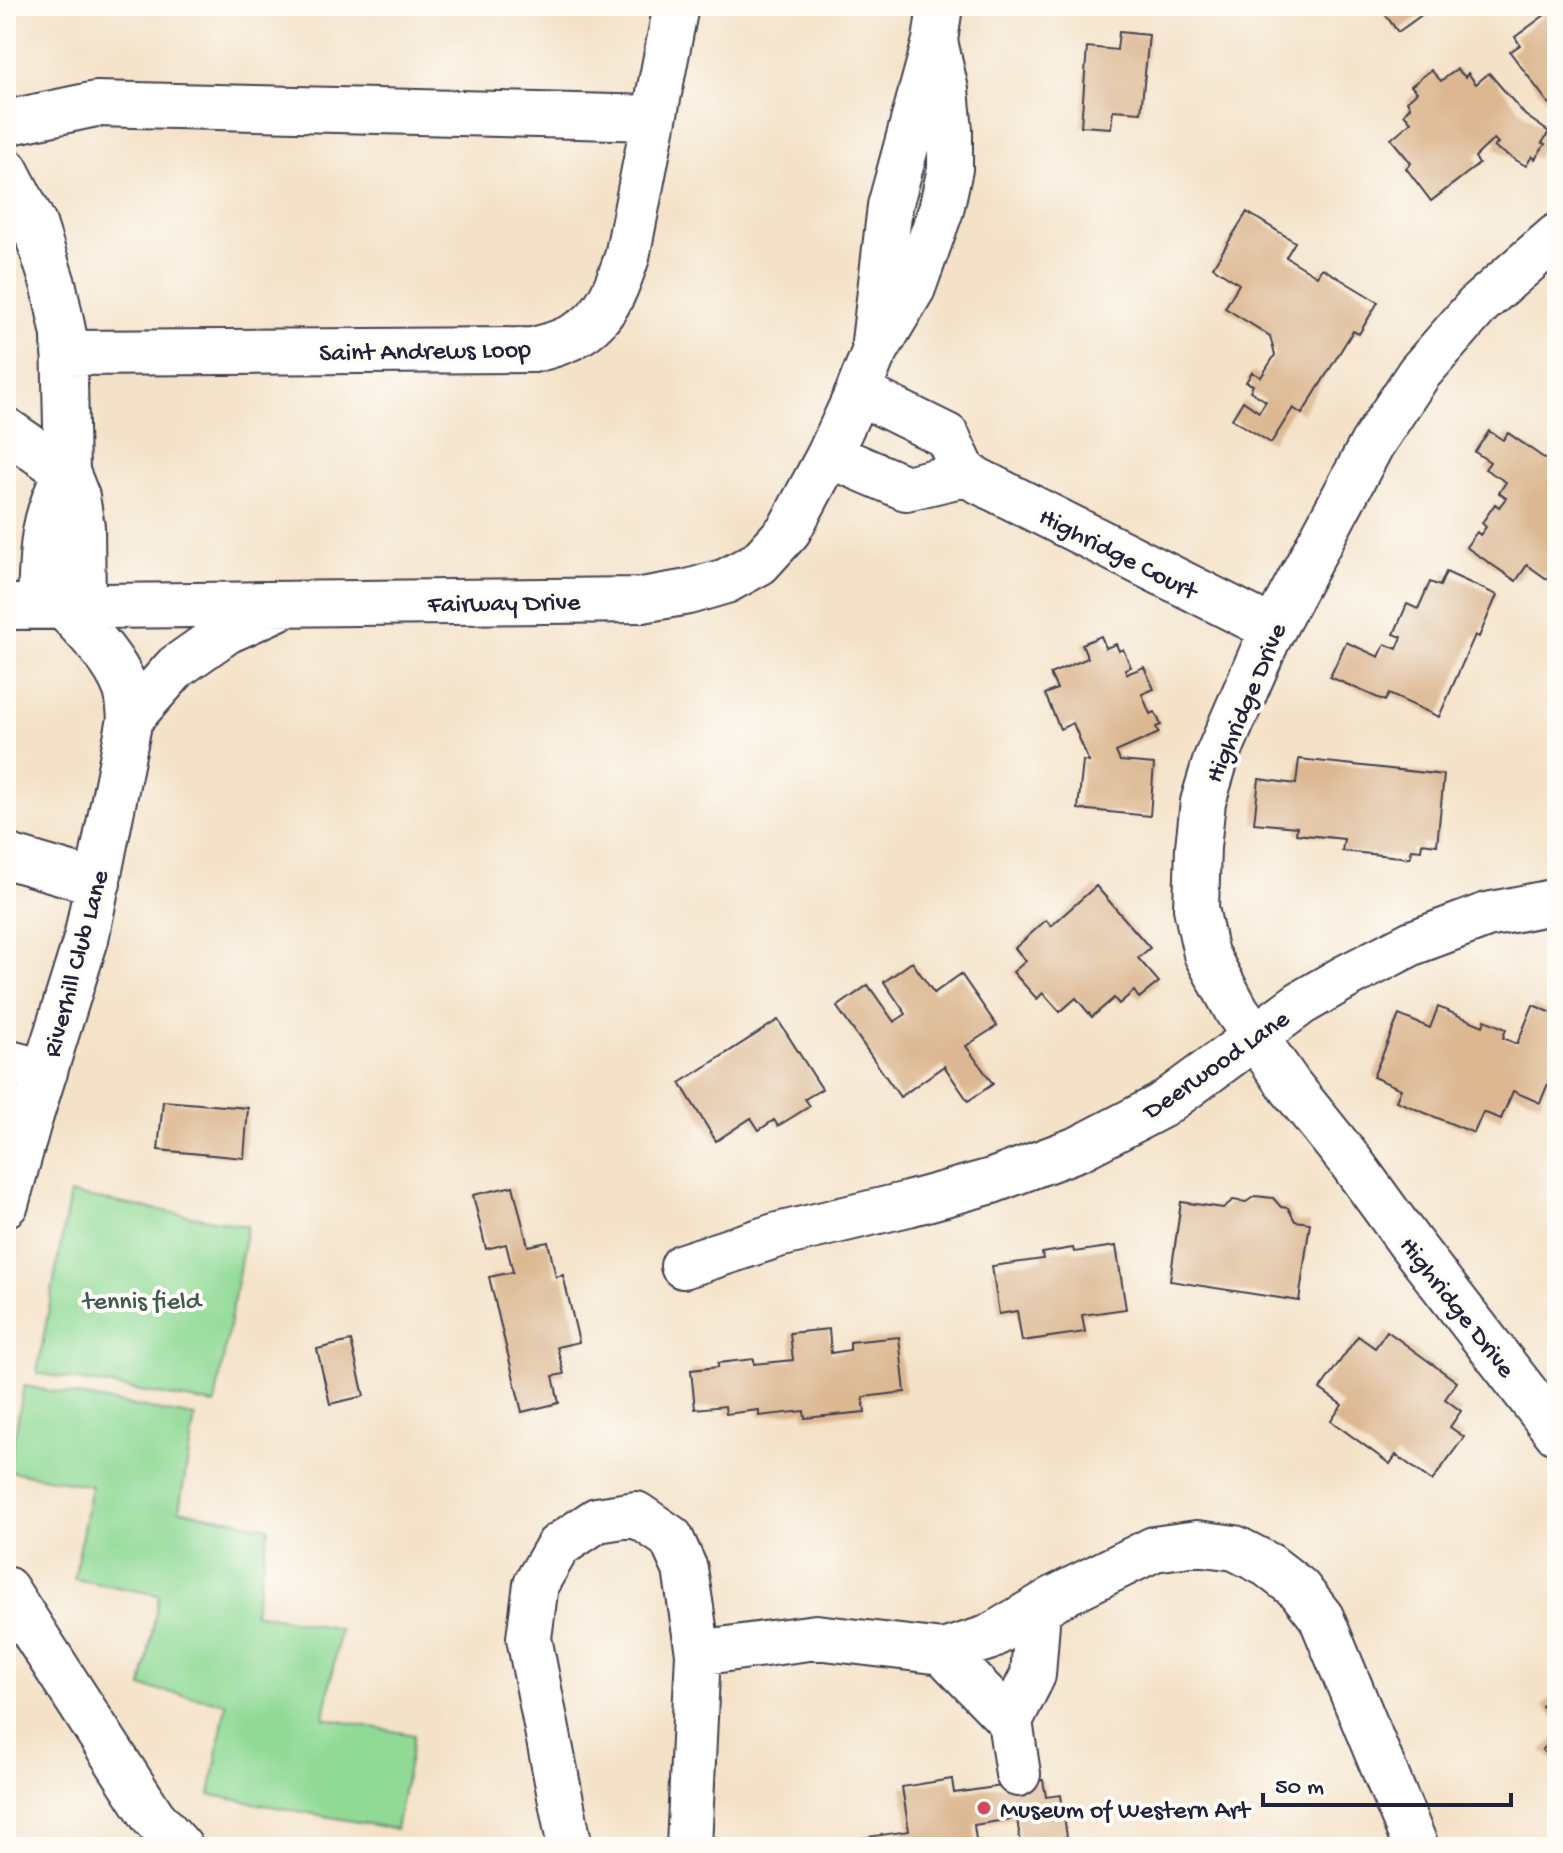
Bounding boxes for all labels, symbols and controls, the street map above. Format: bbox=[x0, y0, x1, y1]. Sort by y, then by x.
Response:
street label: Saint Andrews Loop bbox=[319, 336, 532, 371]
street label: Highridge Court bbox=[1033, 503, 1203, 610]
street label: Fairway Drive bbox=[426, 589, 581, 622]
street label: Highridge Drive bbox=[1201, 619, 1296, 788]
street label: Riverhill Club Lane bbox=[39, 867, 118, 1061]
street label: Deerwood Lane bbox=[1137, 1005, 1297, 1130]
street label: Highridge Drive bbox=[1391, 1232, 1520, 1386]
park label: tennis field bbox=[81, 1288, 203, 1319]
scale bar bbox=[1263, 1757, 1511, 1807]
text: 50 m bbox=[1275, 1774, 1324, 1803]
place label: Museum of Western Art bbox=[1000, 1797, 1252, 1828]
marker: Museum of Western Art bbox=[975, 1799, 993, 1817]

